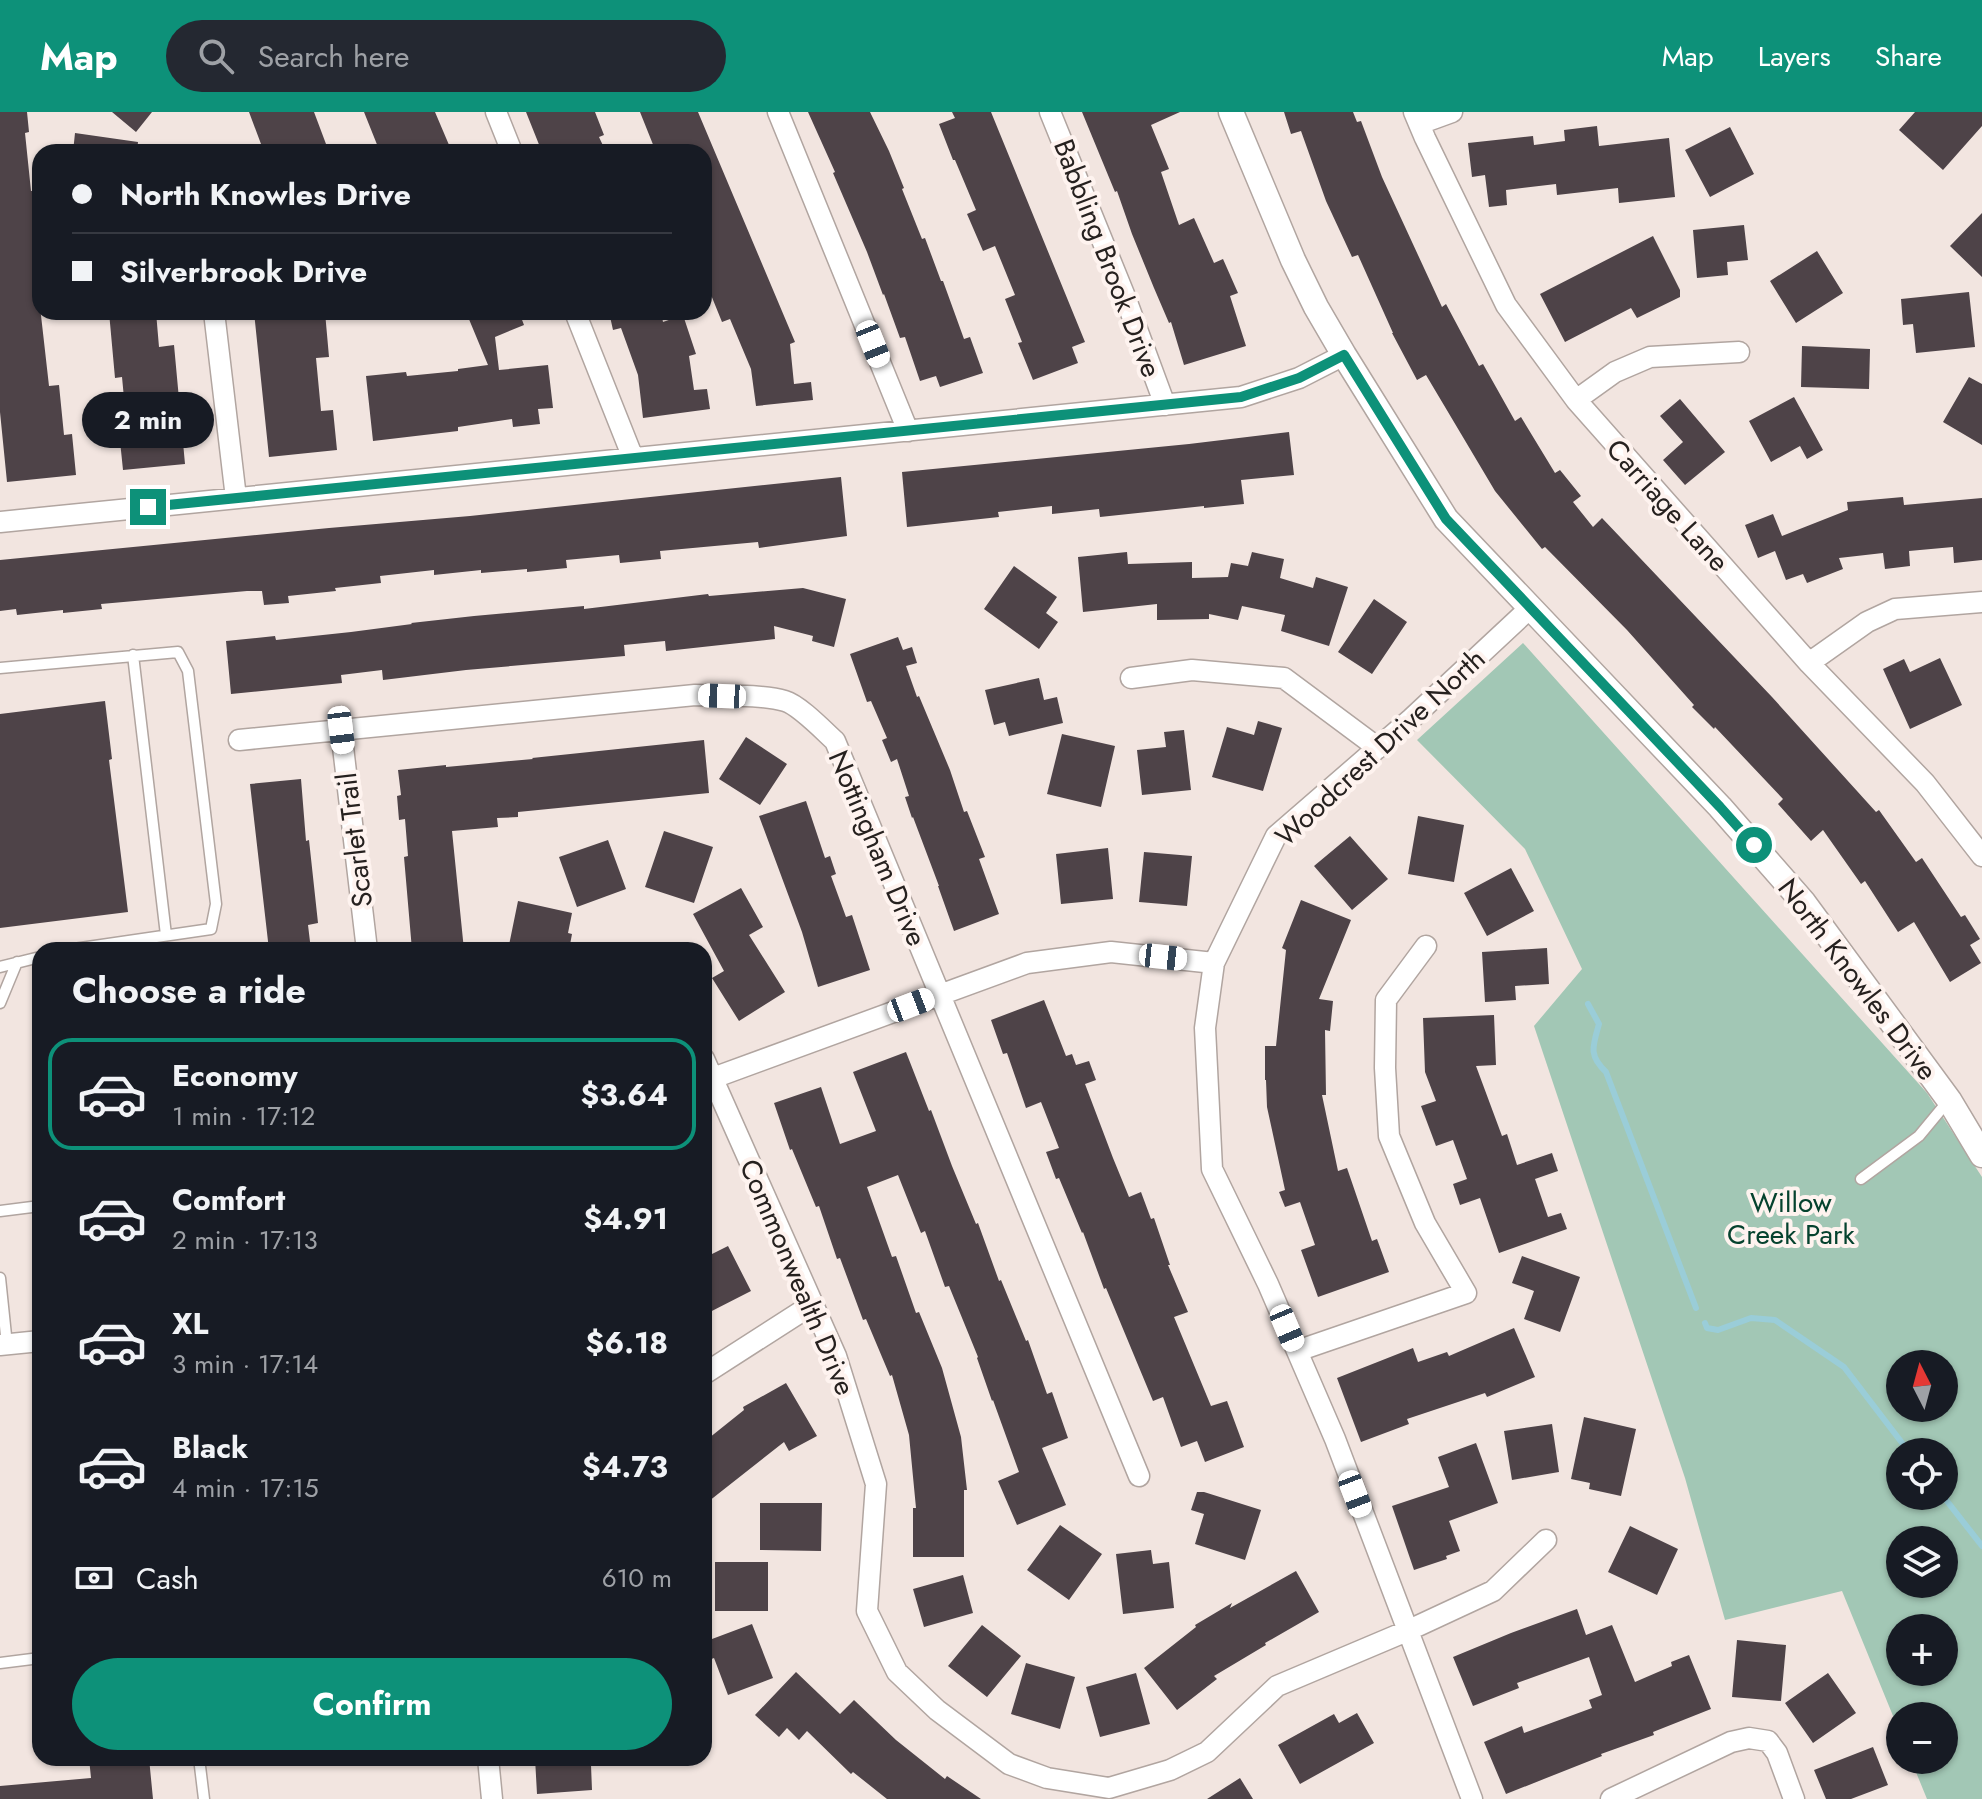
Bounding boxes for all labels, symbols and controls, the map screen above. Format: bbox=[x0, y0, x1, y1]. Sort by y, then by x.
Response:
search box bbox=[166, 20, 726, 92]
text: Map bbox=[40, 29, 118, 84]
icon: search bbox=[194, 34, 238, 78]
text: Search here bbox=[258, 35, 410, 78]
text: Map bbox=[1662, 36, 1714, 77]
text: Layers bbox=[1758, 36, 1831, 77]
text: Share bbox=[1875, 36, 1942, 77]
street label: Babbling Brook Drive bbox=[1043, 133, 1172, 383]
text: North Knowles Drive bbox=[120, 173, 411, 216]
text: Silverbrook Drive bbox=[120, 250, 367, 293]
car bbox=[853, 317, 893, 371]
callout: 2 min bbox=[82, 391, 214, 447]
text: 2 min bbox=[114, 401, 182, 439]
street label: Carriage Lane bbox=[1597, 430, 1739, 581]
route end bbox=[130, 489, 166, 525]
street label: Woodcrest Drive North bbox=[1266, 639, 1495, 856]
car bbox=[698, 683, 746, 709]
car bbox=[326, 705, 356, 755]
street label: Nottingham Drive bbox=[818, 744, 937, 952]
street label: Scarlet Trail bbox=[326, 770, 383, 910]
route start bbox=[1736, 827, 1772, 863]
street label: North Knowles Drive bbox=[1768, 870, 1947, 1089]
car bbox=[1138, 943, 1188, 971]
text: Choose a ride bbox=[72, 964, 306, 1016]
car bbox=[884, 985, 938, 1025]
text: Economy bbox=[172, 1054, 298, 1097]
icon: car bbox=[76, 1058, 148, 1130]
text: $3.64 bbox=[580, 1073, 668, 1116]
text: 1 min · 17:12 bbox=[172, 1097, 315, 1135]
street label: Commonwealth Drive bbox=[729, 1153, 866, 1402]
text: Comfort bbox=[172, 1178, 285, 1221]
icon: car bbox=[76, 1182, 148, 1254]
park label: Willow Creek Park bbox=[1727, 1182, 1856, 1255]
text: $4.91 bbox=[583, 1197, 668, 1240]
text: 2 min · 17:13 bbox=[172, 1221, 318, 1259]
car bbox=[1267, 1301, 1307, 1355]
text: XL bbox=[172, 1302, 208, 1345]
icon: car bbox=[76, 1306, 148, 1378]
text: $6.18 bbox=[586, 1321, 668, 1364]
text: 3 min · 17:14 bbox=[172, 1345, 318, 1383]
north arrow bbox=[1886, 1350, 1958, 1422]
map controls bbox=[1886, 1350, 1958, 1774]
text: Black bbox=[172, 1426, 248, 1469]
icon: car bbox=[76, 1430, 148, 1502]
button: locate bbox=[1886, 1438, 1958, 1510]
text: $4.73 bbox=[582, 1445, 668, 1488]
car bbox=[1335, 1467, 1375, 1521]
text: 4 min · 17:15 bbox=[172, 1469, 319, 1507]
button: layers bbox=[1886, 1526, 1958, 1598]
icon: cash bbox=[72, 1556, 116, 1600]
text: Cash bbox=[136, 1557, 199, 1600]
text: 610 m bbox=[602, 1559, 672, 1597]
button: + bbox=[1886, 1614, 1958, 1686]
button: Confirm bbox=[72, 1658, 672, 1750]
button: − bbox=[1886, 1702, 1958, 1774]

